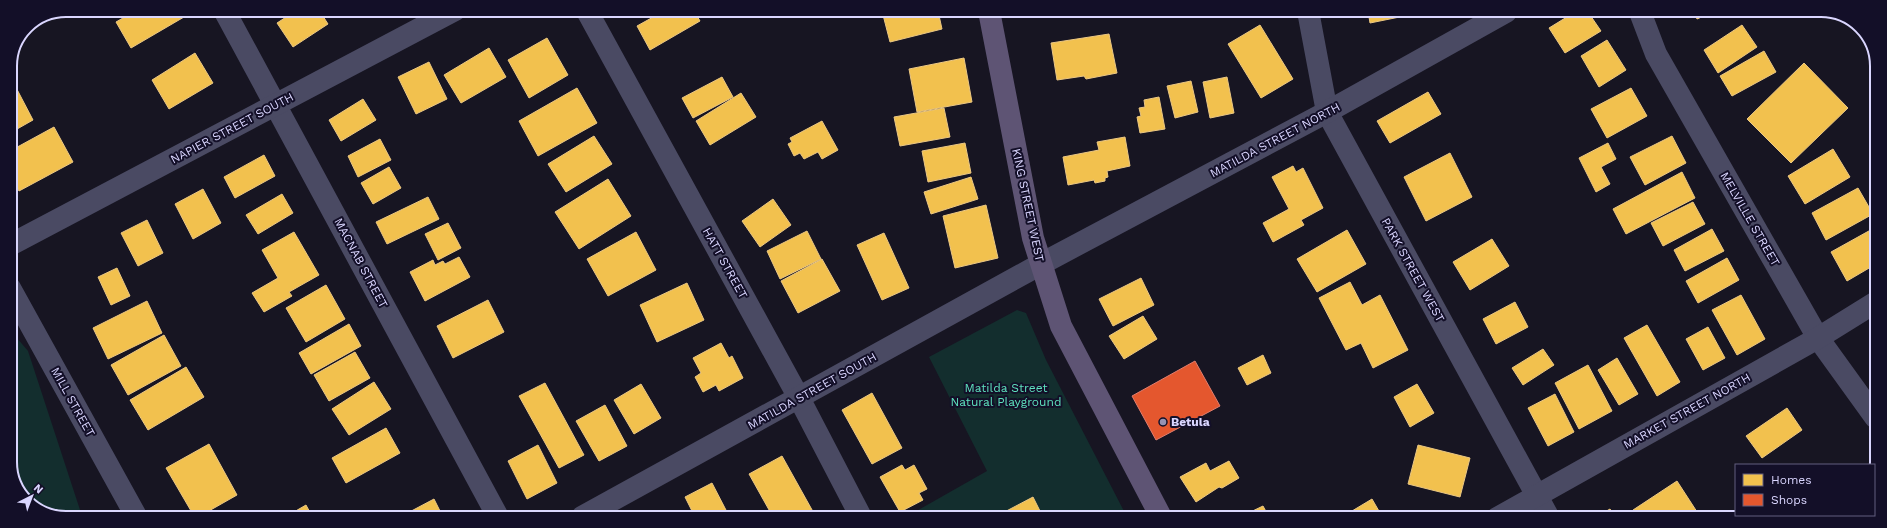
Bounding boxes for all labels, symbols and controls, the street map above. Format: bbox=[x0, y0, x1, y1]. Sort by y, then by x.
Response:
street label: NAPIER STREET SOUTH bbox=[168, 90, 296, 166]
street label: MATILDA STREET NORTH bbox=[1207, 100, 1343, 180]
street label: KING STREET WEST bbox=[1009, 147, 1047, 263]
street label: MELVILLE STREET bbox=[1717, 169, 1783, 269]
street label: MACNAB STREET bbox=[331, 216, 391, 310]
street label: PARK STREET WEST bbox=[1379, 216, 1447, 324]
street label: HATT STREET bbox=[700, 225, 750, 301]
street label: MATILDA STREET SOUTH bbox=[745, 350, 879, 432]
street label: MILL STREET bbox=[48, 365, 98, 439]
street label: MARKET STREET NORTH bbox=[1621, 370, 1753, 452]
park label: Matilda Street Natural Playground bbox=[951, 381, 1061, 409]
place label: Betula bbox=[1171, 415, 1210, 429]
marker: Betula bbox=[1158, 417, 1168, 427]
legend bbox=[1735, 464, 1875, 516]
text: Homes bbox=[1771, 473, 1812, 487]
north arrow bbox=[12, 476, 52, 516]
text: N bbox=[31, 481, 46, 496]
text: Shops bbox=[1771, 493, 1807, 507]

